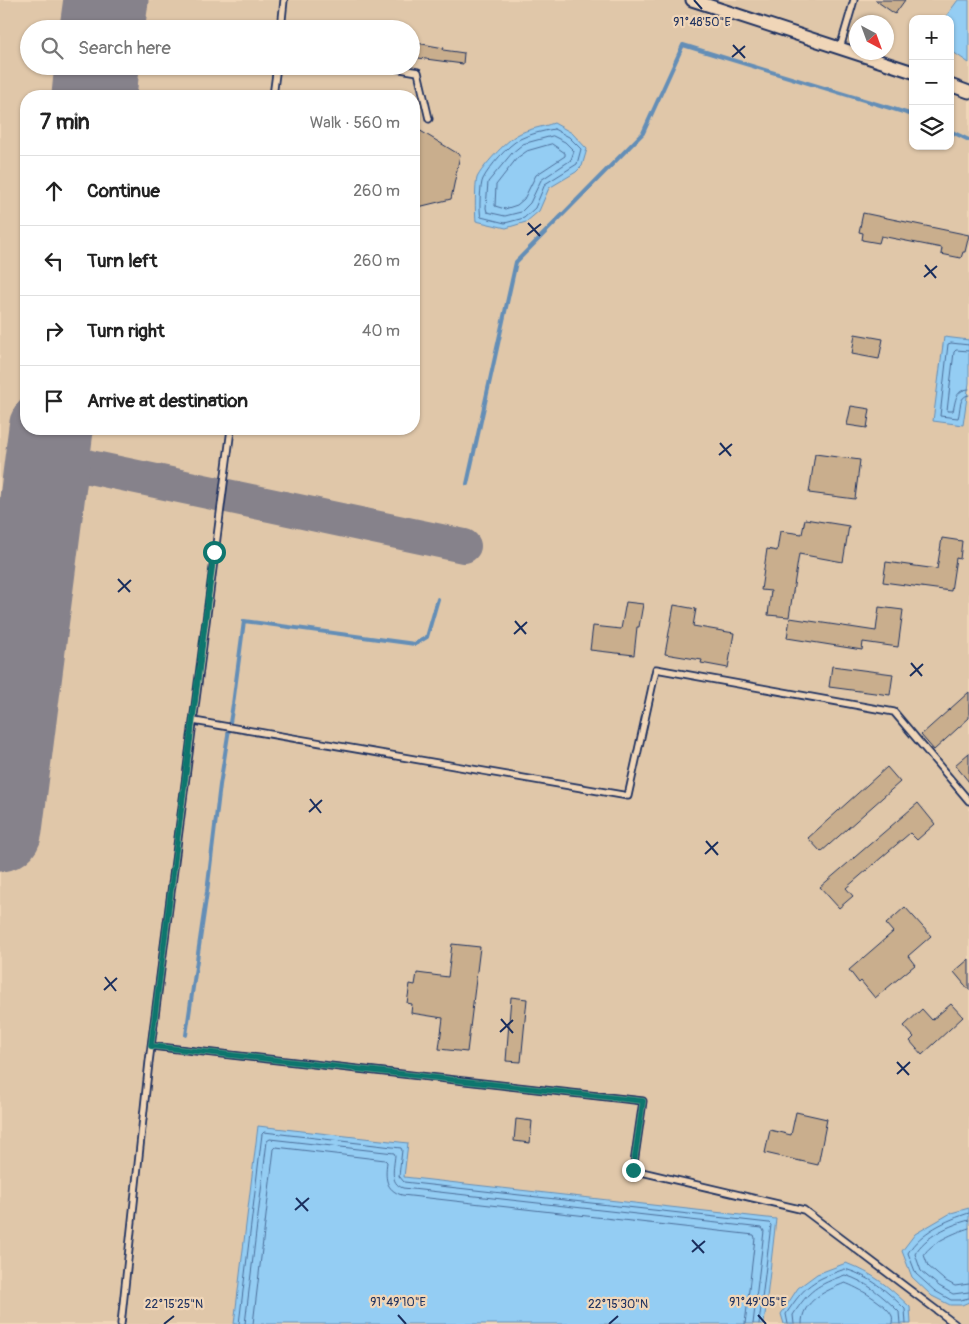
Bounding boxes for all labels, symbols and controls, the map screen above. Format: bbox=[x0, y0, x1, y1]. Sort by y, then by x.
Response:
text: 91°48'50"E bbox=[673, 15, 731, 30]
north arrow bbox=[849, 15, 894, 60]
map controls bbox=[909, 15, 954, 150]
button: + bbox=[909, 15, 954, 60]
search box bbox=[20, 20, 420, 75]
icon: search bbox=[38, 34, 66, 62]
text: Search here bbox=[78, 36, 171, 60]
button: − bbox=[909, 60, 954, 105]
button: layers bbox=[909, 105, 954, 150]
text: 7 min bbox=[40, 109, 90, 136]
text: Walk · 560 m bbox=[310, 113, 400, 133]
icon: ahead bbox=[40, 177, 68, 205]
text: Continue bbox=[87, 179, 160, 203]
text: 260 m bbox=[353, 181, 400, 201]
icon: left bbox=[40, 247, 68, 275]
text: Turn left bbox=[87, 249, 157, 273]
text: 260 m bbox=[353, 251, 400, 271]
icon: right bbox=[40, 317, 68, 345]
text: Turn right bbox=[87, 319, 165, 343]
text: 40 m bbox=[362, 321, 400, 341]
icon: arrive bbox=[40, 387, 68, 415]
text: Arrive at destination bbox=[87, 389, 248, 413]
route start bbox=[203, 541, 226, 564]
route end bbox=[622, 1159, 645, 1182]
text: 91°49'10"E bbox=[370, 1295, 426, 1310]
text: 91°49'05"E bbox=[729, 1295, 787, 1310]
text: 22°15'25"N bbox=[145, 1297, 203, 1312]
text: 22°15'30"N bbox=[588, 1297, 648, 1312]

